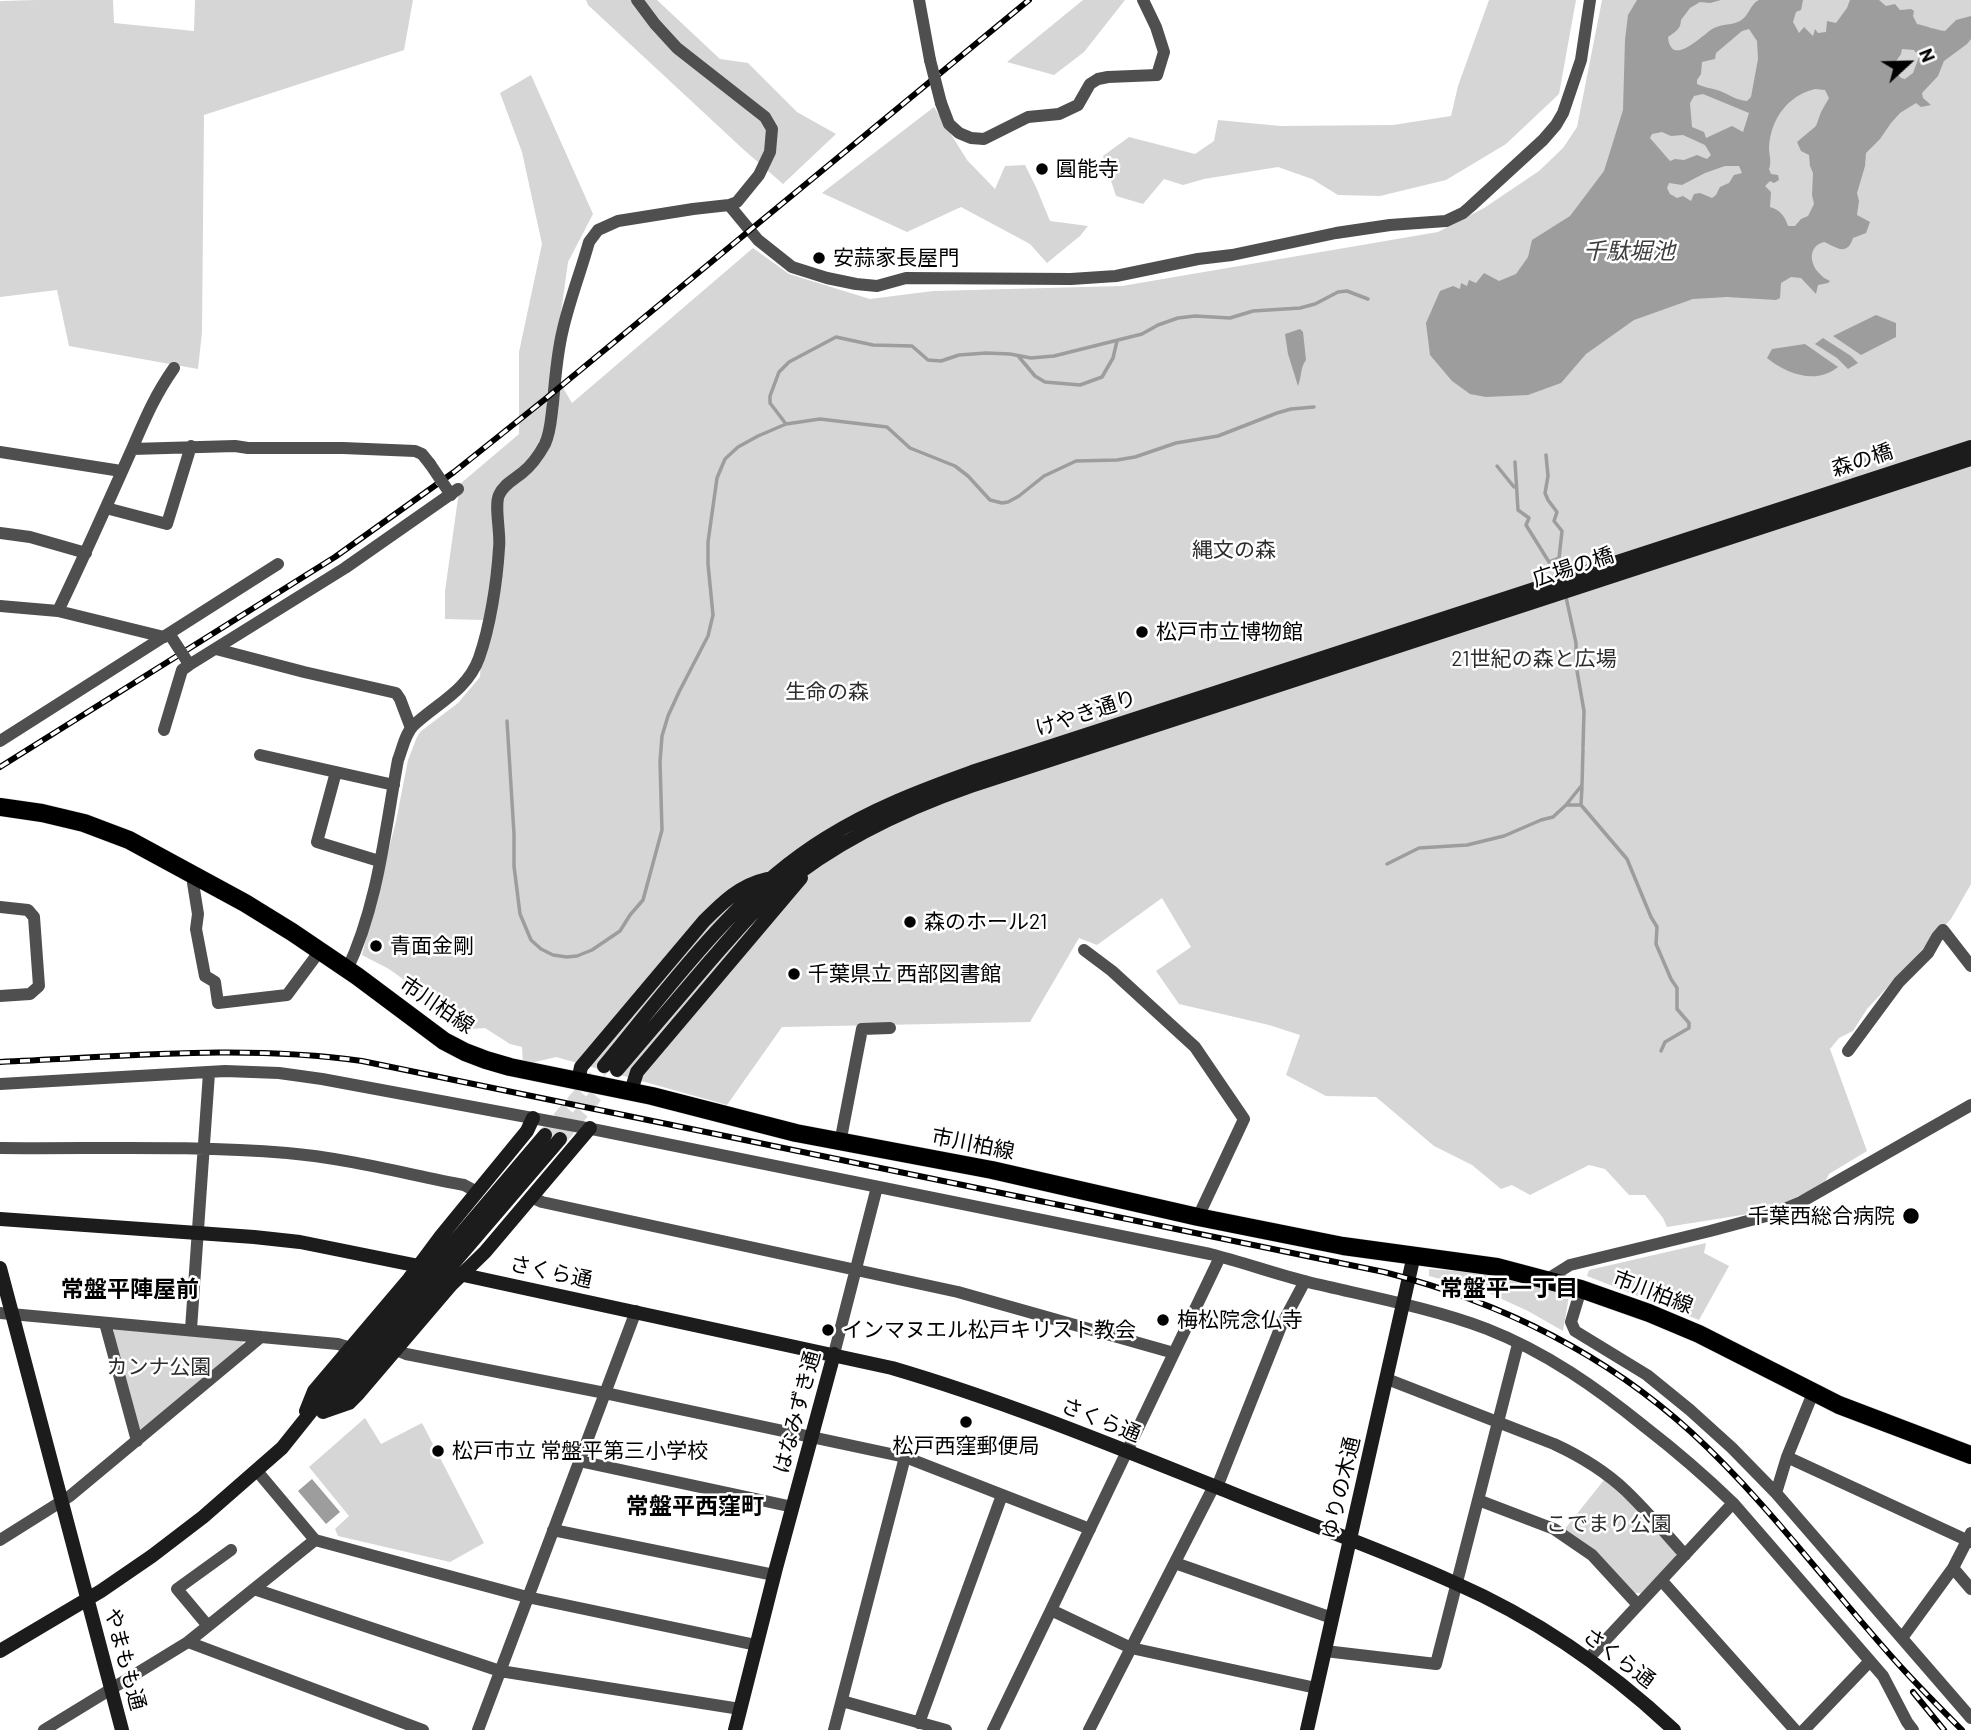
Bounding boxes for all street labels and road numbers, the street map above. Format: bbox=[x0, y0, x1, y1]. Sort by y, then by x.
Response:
street label: 森の橋 bbox=[1828, 438, 1896, 482]
street label: 広場の橋 bbox=[1529, 542, 1617, 592]
street label: けやき通り bbox=[1032, 685, 1140, 741]
street label: 市川柏線 bbox=[395, 971, 479, 1039]
street label: 市川柏線 bbox=[929, 1124, 1017, 1164]
street label: さくら通 bbox=[507, 1251, 595, 1293]
street label: 市川柏線 bbox=[1609, 1265, 1697, 1319]
street label: はなみずき通 bbox=[769, 1348, 825, 1476]
street label: さくら通 bbox=[1057, 1393, 1145, 1447]
street label: ゆりの木通 bbox=[1317, 1434, 1365, 1542]
street label: やまもも通 bbox=[99, 1605, 151, 1713]
street label: さくら通 bbox=[1578, 1623, 1660, 1693]

